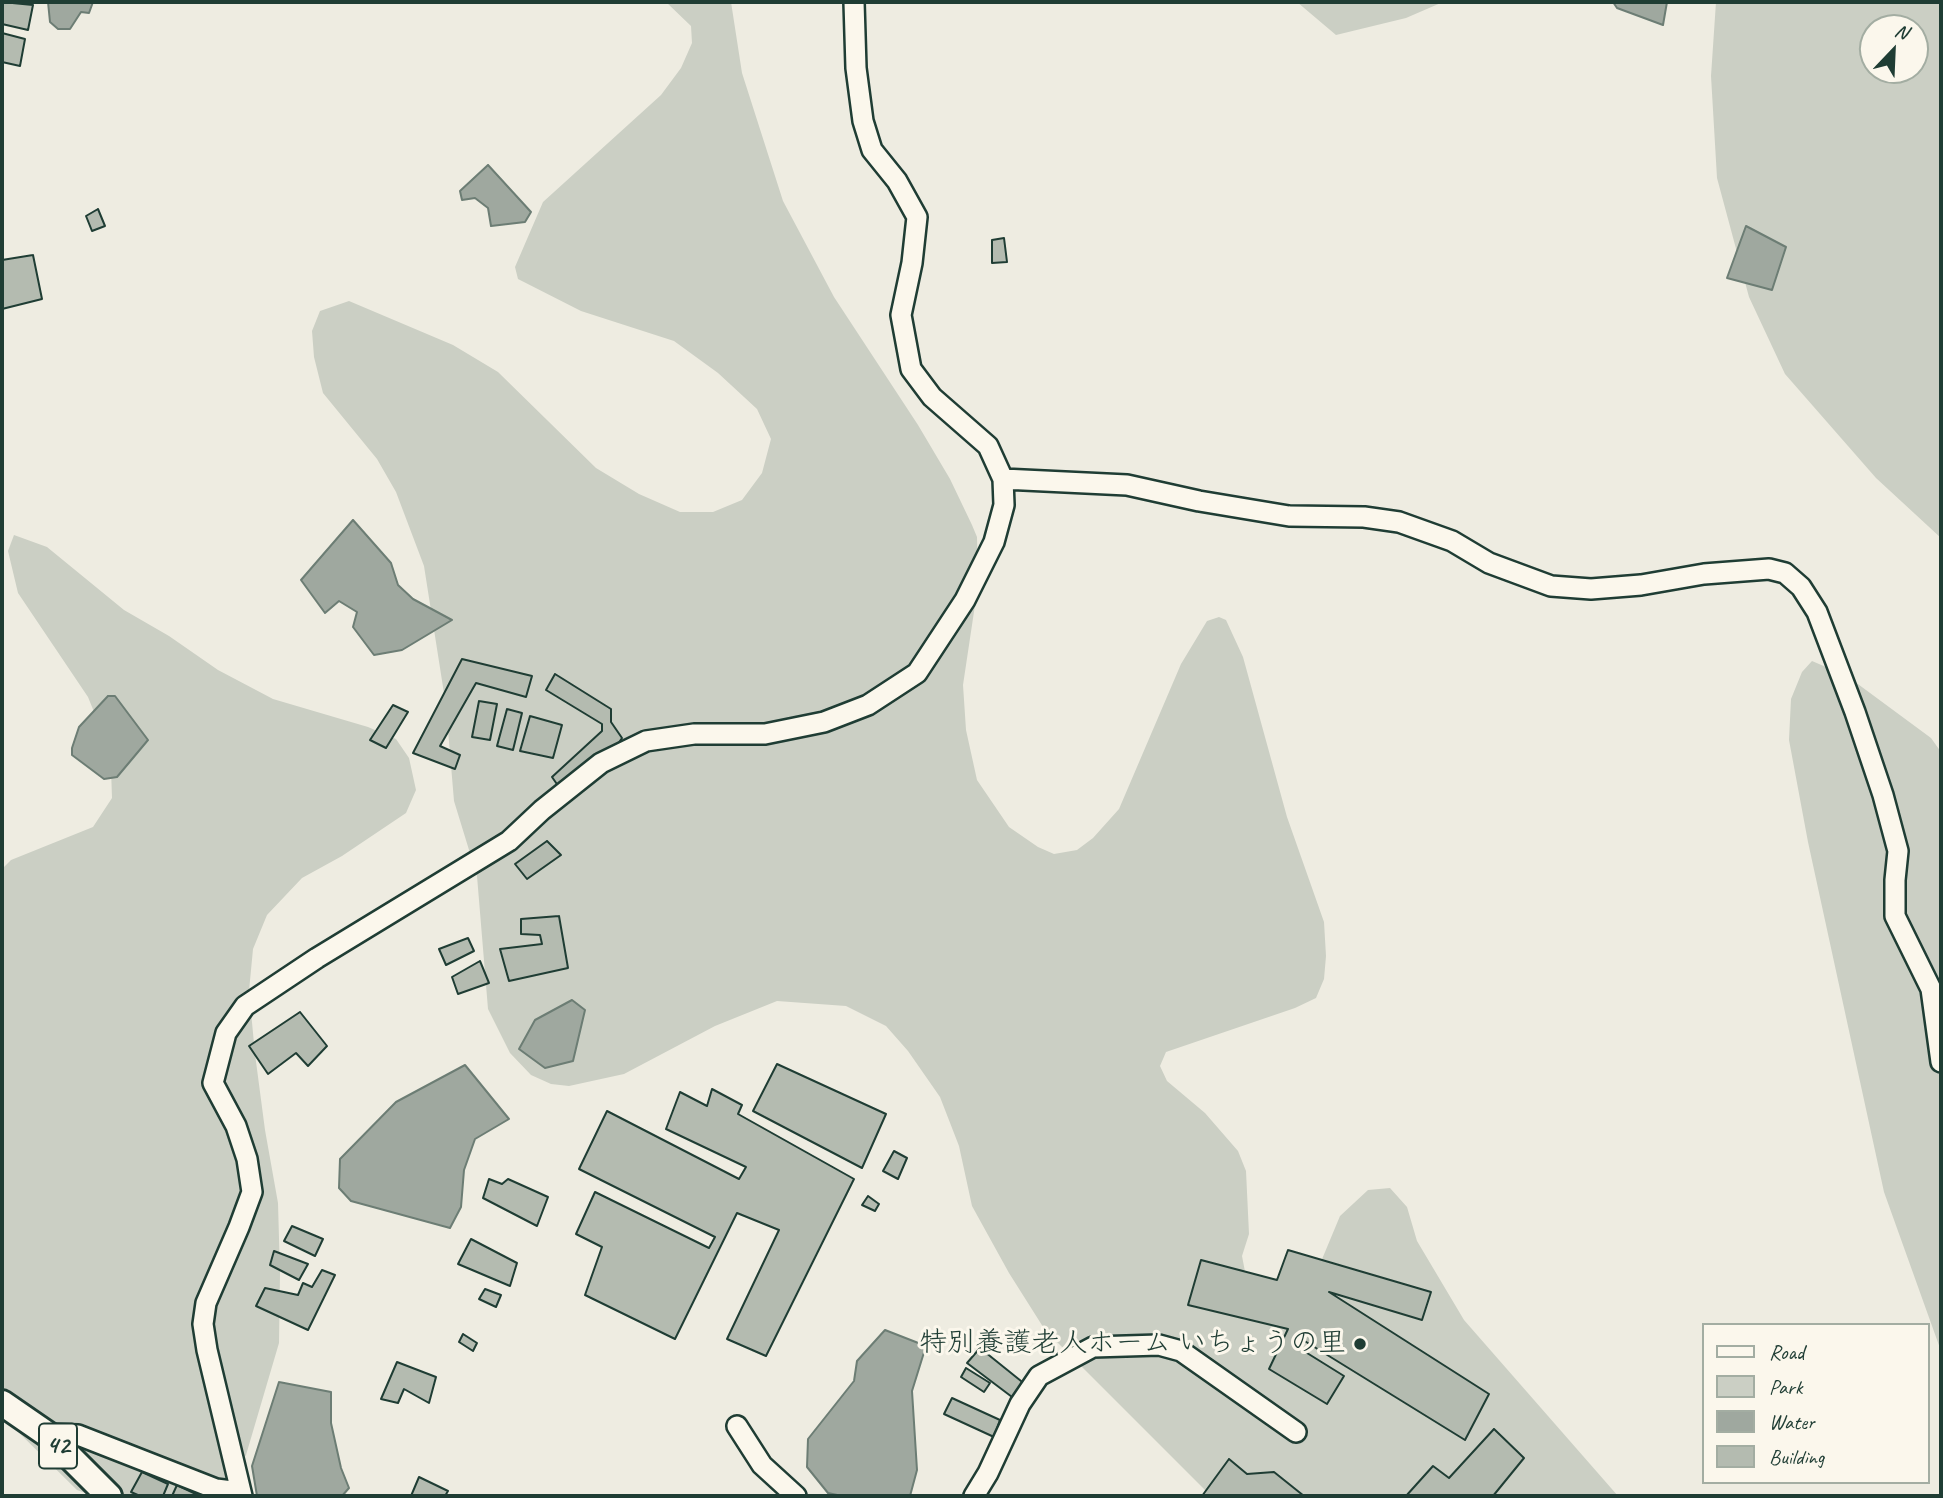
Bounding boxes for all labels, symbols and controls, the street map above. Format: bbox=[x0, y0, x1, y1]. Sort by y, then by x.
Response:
north arrow bbox=[1859, 14, 1929, 84]
text: N bbox=[1891, 18, 1912, 45]
legend bbox=[1702, 1323, 1929, 1484]
place label: 特別養護老人ホーム いちょうの里 bbox=[919, 1327, 1346, 1361]
marker: 特別養護老人ホーム いちょうの里 bbox=[1352, 1336, 1368, 1352]
text: Road bbox=[1769, 1339, 1804, 1365]
text: Park bbox=[1769, 1374, 1802, 1400]
text: Water bbox=[1769, 1409, 1815, 1435]
road number: 42 bbox=[39, 1424, 77, 1469]
text: Building bbox=[1769, 1444, 1824, 1470]

